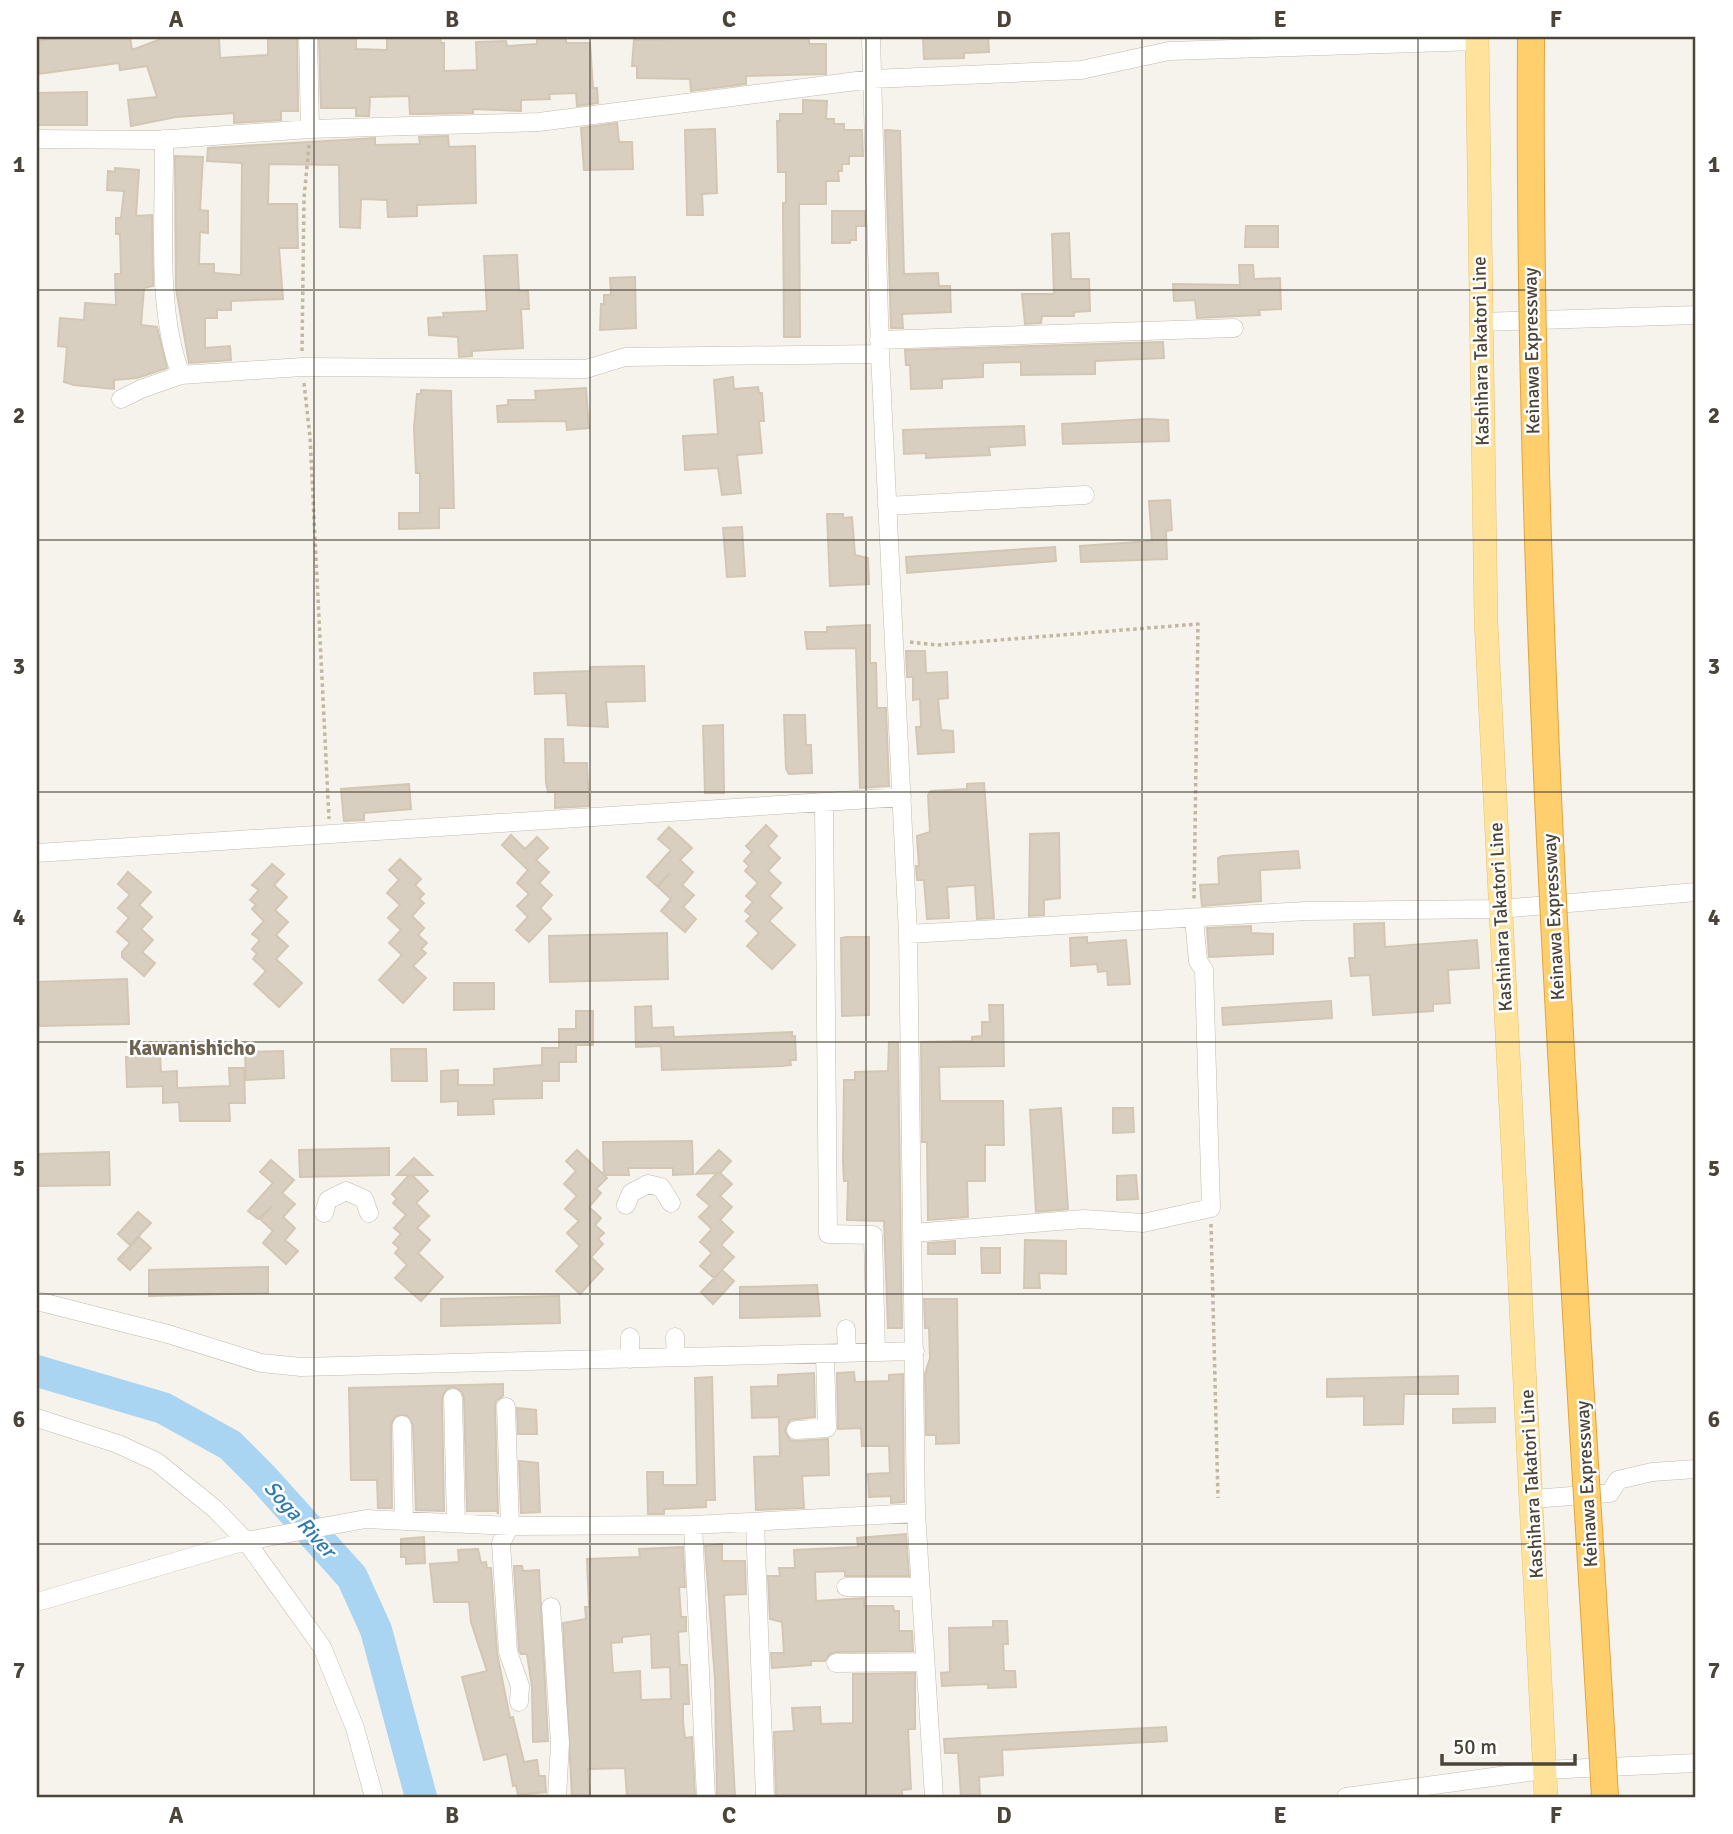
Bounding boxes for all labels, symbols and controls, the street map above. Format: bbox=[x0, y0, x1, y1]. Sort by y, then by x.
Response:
text: A bbox=[169, 5, 184, 34]
text: B bbox=[445, 5, 459, 34]
text: C bbox=[722, 5, 736, 34]
text: D bbox=[996, 5, 1012, 34]
text: E bbox=[1273, 5, 1287, 34]
text: F bbox=[1550, 5, 1562, 34]
text: 1 bbox=[13, 150, 25, 179]
text: 1 bbox=[1708, 150, 1720, 179]
street label: Kashihara Takatori Line bbox=[1467, 256, 1495, 446]
street label: Keinawa Expressway bbox=[1519, 267, 1545, 435]
text: 2 bbox=[13, 401, 25, 430]
text: 2 bbox=[1708, 401, 1720, 430]
text: 3 bbox=[13, 652, 25, 681]
text: 3 bbox=[1708, 652, 1720, 681]
street label: Kashihara Takatori Line bbox=[1484, 822, 1518, 1012]
street label: Keinawa Expressway bbox=[1538, 833, 1570, 1001]
text: 4 bbox=[13, 903, 25, 932]
text: 4 bbox=[1708, 903, 1720, 932]
district label: Kawanishicho bbox=[128, 1035, 256, 1061]
text: 5 bbox=[13, 1154, 25, 1183]
text: 5 bbox=[1708, 1154, 1720, 1183]
street label: Kashihara Takatori Line bbox=[1515, 1389, 1549, 1579]
street label: Keinawa Expressway bbox=[1571, 1400, 1603, 1568]
text: 6 bbox=[13, 1405, 25, 1434]
text: 6 bbox=[1708, 1405, 1720, 1434]
water label: Soga River bbox=[259, 1475, 343, 1565]
text: 7 bbox=[13, 1656, 25, 1685]
text: 7 bbox=[1708, 1656, 1720, 1685]
scale bar bbox=[1442, 1722, 1576, 1766]
text: 50 m bbox=[1453, 1734, 1497, 1760]
text: A bbox=[169, 1801, 184, 1830]
text: B bbox=[445, 1801, 459, 1830]
text: C bbox=[722, 1801, 736, 1830]
text: D bbox=[996, 1801, 1012, 1830]
text: E bbox=[1273, 1801, 1287, 1830]
text: F bbox=[1550, 1801, 1562, 1830]

